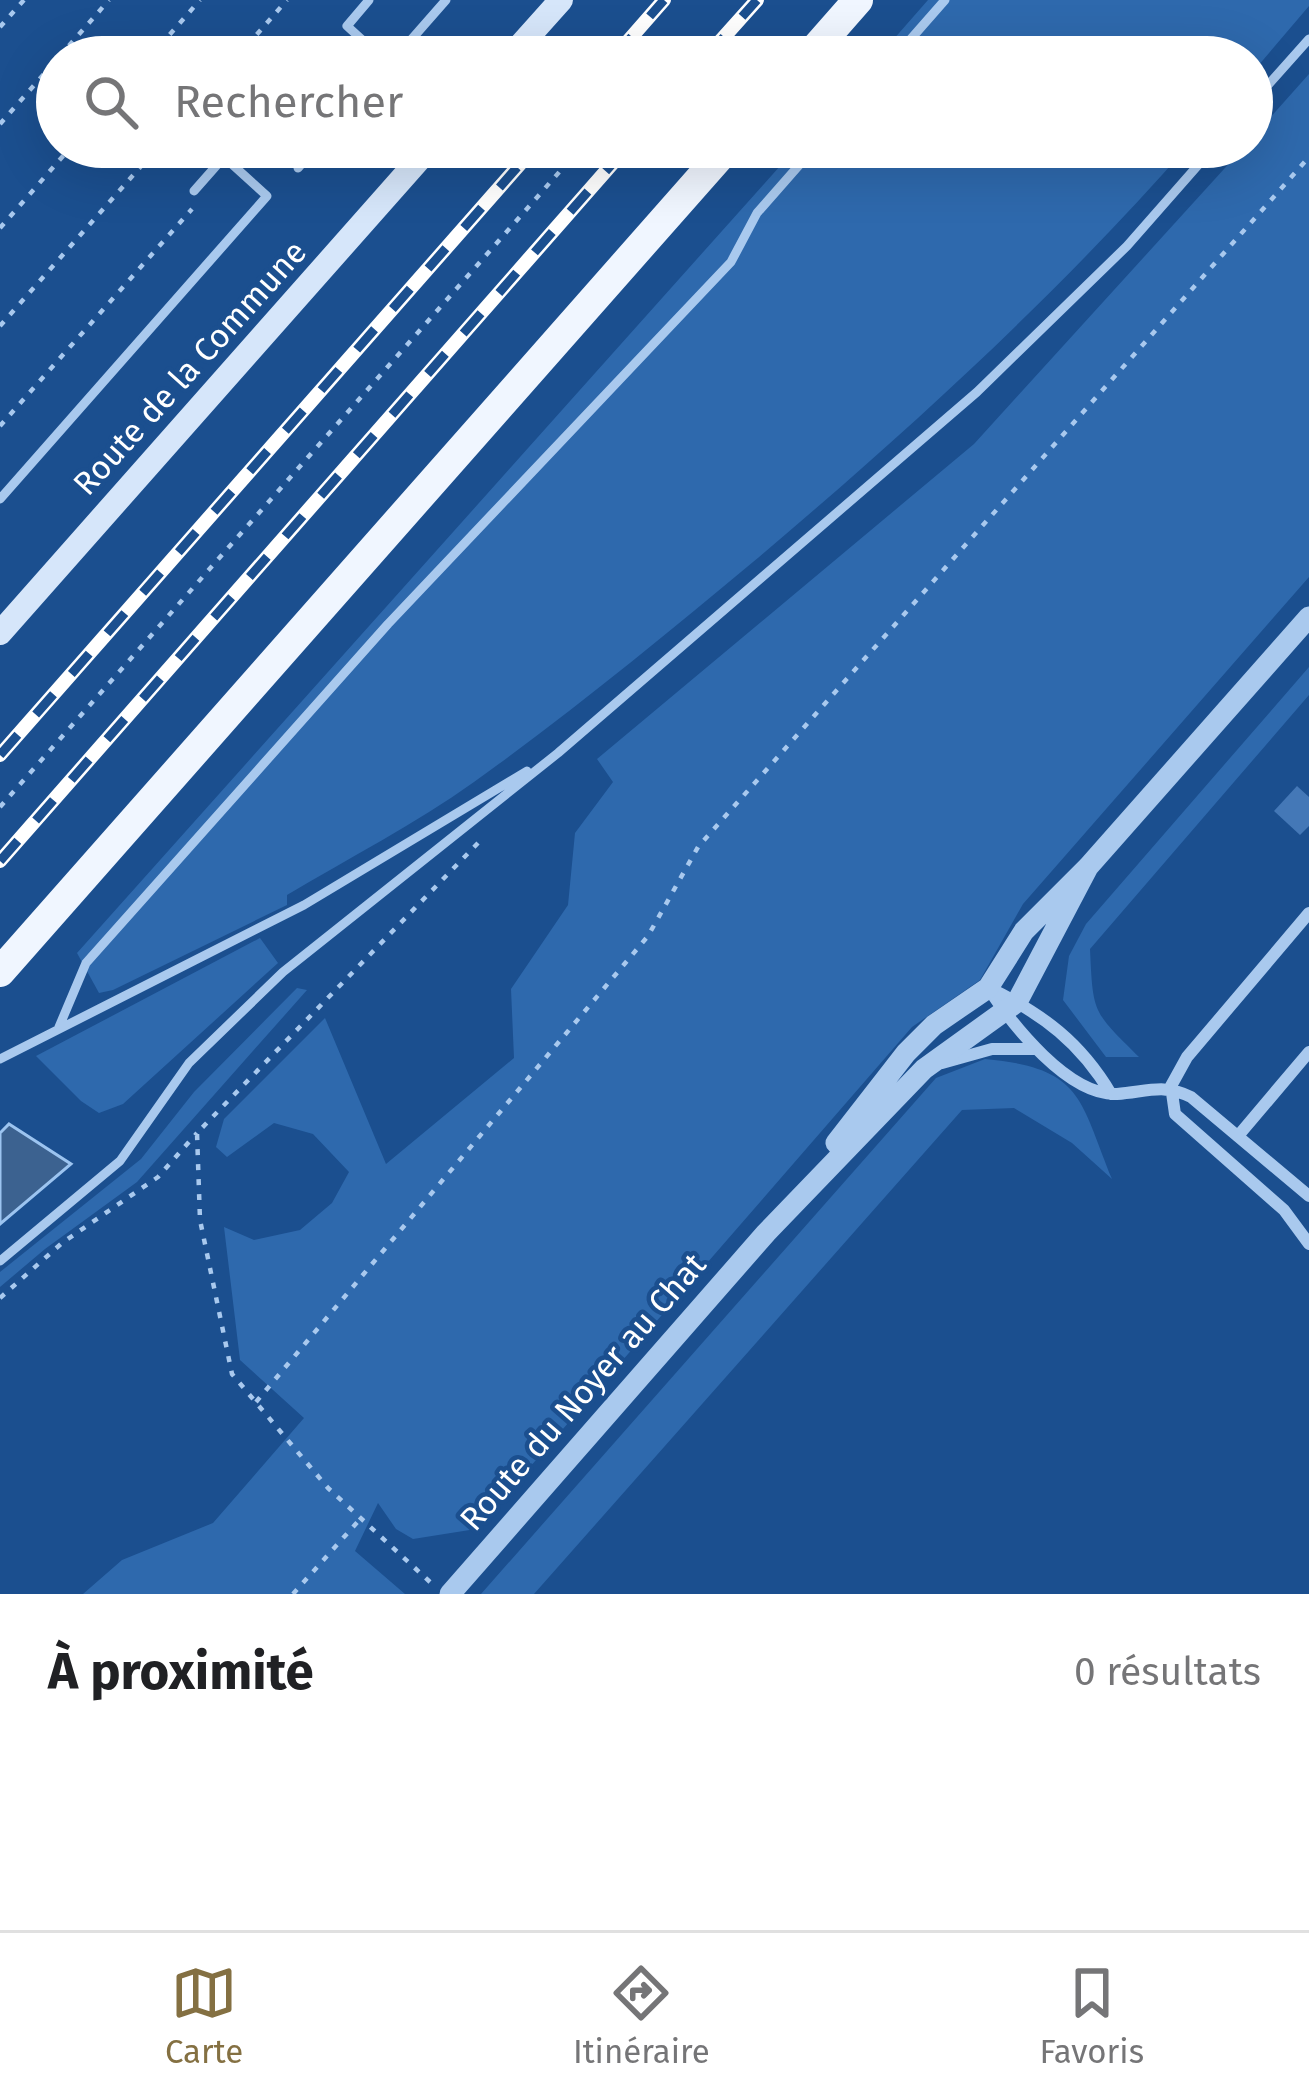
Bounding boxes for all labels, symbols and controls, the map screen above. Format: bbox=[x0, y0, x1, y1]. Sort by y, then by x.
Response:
search box bbox=[36, 36, 1273, 168]
icon: search bbox=[78, 69, 144, 135]
text: Rechercher bbox=[174, 75, 403, 129]
street label: Route de la Commune bbox=[65, 232, 315, 504]
street label: Route du Noyer au Chat bbox=[452, 1245, 714, 1539]
text: À proximité bbox=[48, 1641, 314, 1703]
text: 0 résultats bbox=[1074, 1649, 1261, 1695]
tab: Carte bbox=[165, 1960, 243, 2072]
tab: Itinéraire bbox=[573, 1960, 710, 2072]
tab: Favoris bbox=[1040, 1960, 1144, 2072]

